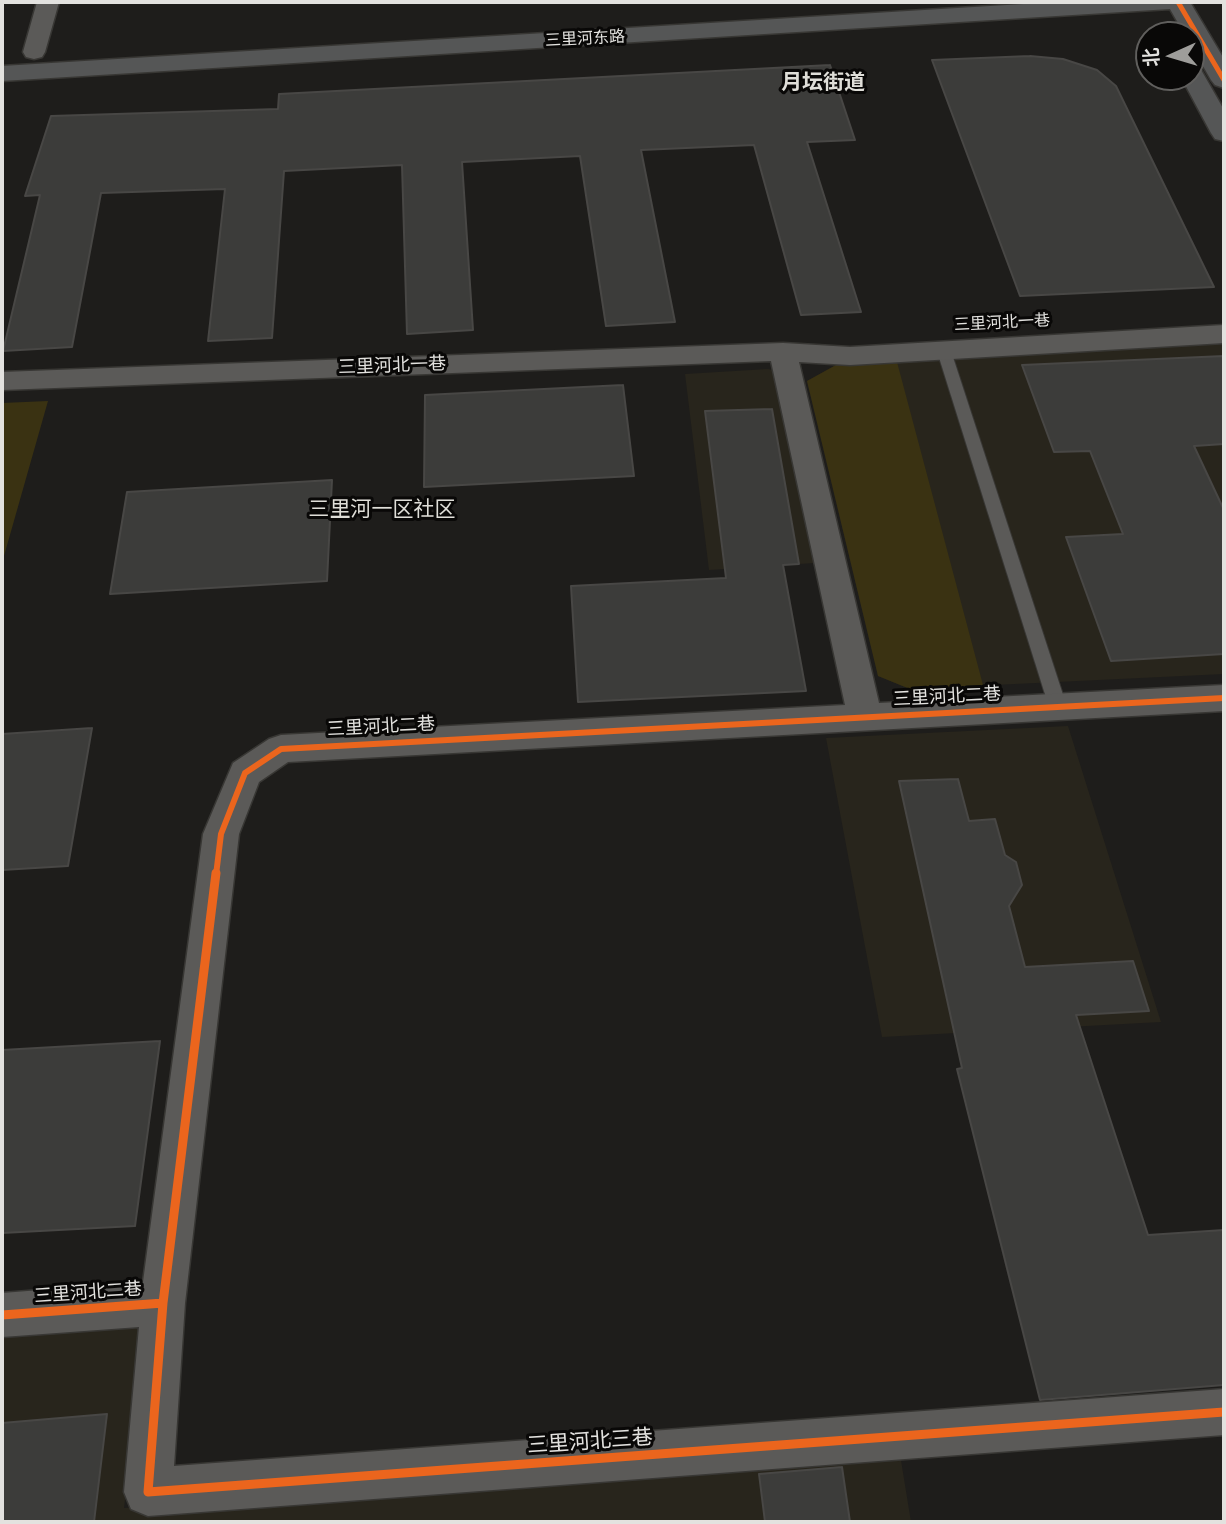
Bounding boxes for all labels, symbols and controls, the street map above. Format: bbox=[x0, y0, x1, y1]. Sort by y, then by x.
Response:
north arrow bbox=[1135, 21, 1205, 91]
street label: 三里河东路 bbox=[545, 27, 625, 51]
text: 北 bbox=[1137, 47, 1165, 68]
district label: 月坛街道 bbox=[781, 70, 865, 96]
street label: 三里河北一巷 bbox=[954, 311, 1050, 335]
street label: 三里河北一巷 bbox=[338, 353, 446, 379]
district label: 三里河一区社区 bbox=[309, 497, 455, 523]
street label: 三里河北二巷 bbox=[893, 683, 1001, 711]
street label: 三里河北二巷 bbox=[327, 713, 435, 741]
street label: 三里河北二巷 bbox=[33, 1278, 143, 1308]
street label: 三里河北三巷 bbox=[526, 1425, 654, 1459]

